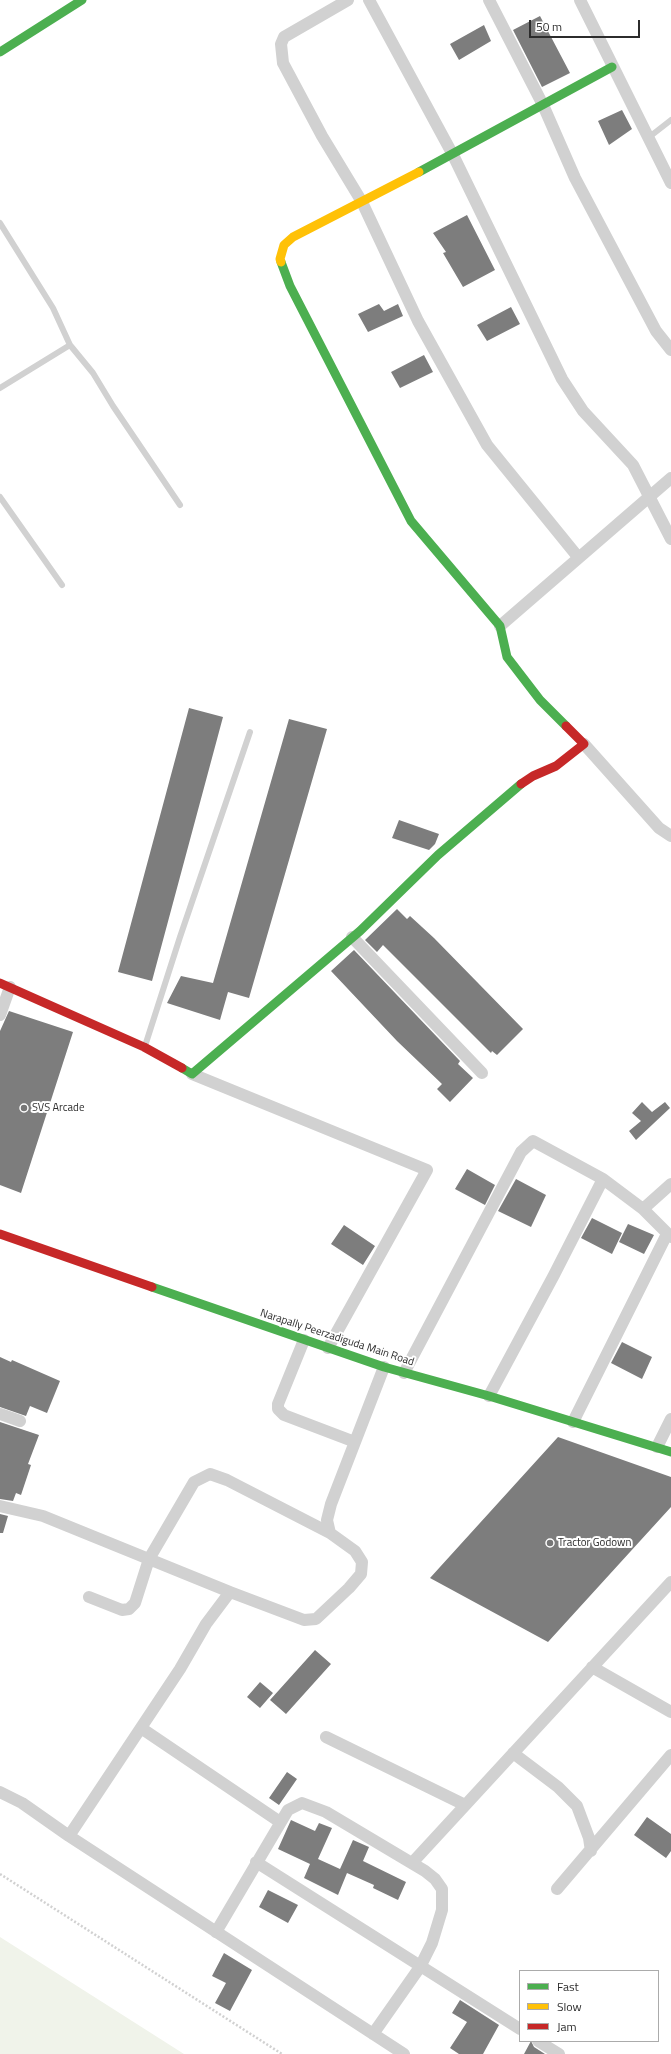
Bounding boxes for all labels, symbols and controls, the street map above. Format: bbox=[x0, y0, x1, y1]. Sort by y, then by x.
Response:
scale bar bbox=[531, 12, 642, 38]
text: 50 m bbox=[536, 17, 562, 36]
place label: SVS Arcade bbox=[32, 1101, 84, 1115]
marker: SVS Arcade bbox=[19, 1103, 29, 1113]
street label: Narapally Peerzadiguda Main Road bbox=[258, 1307, 416, 1369]
place label: Tractor Godown bbox=[558, 1536, 631, 1550]
marker: Tractor Godown bbox=[545, 1538, 555, 1548]
legend bbox=[519, 1970, 659, 2042]
text: Fast bbox=[557, 1977, 579, 1996]
text: Slow bbox=[557, 1997, 582, 2016]
text: Jam bbox=[557, 2017, 577, 2036]

